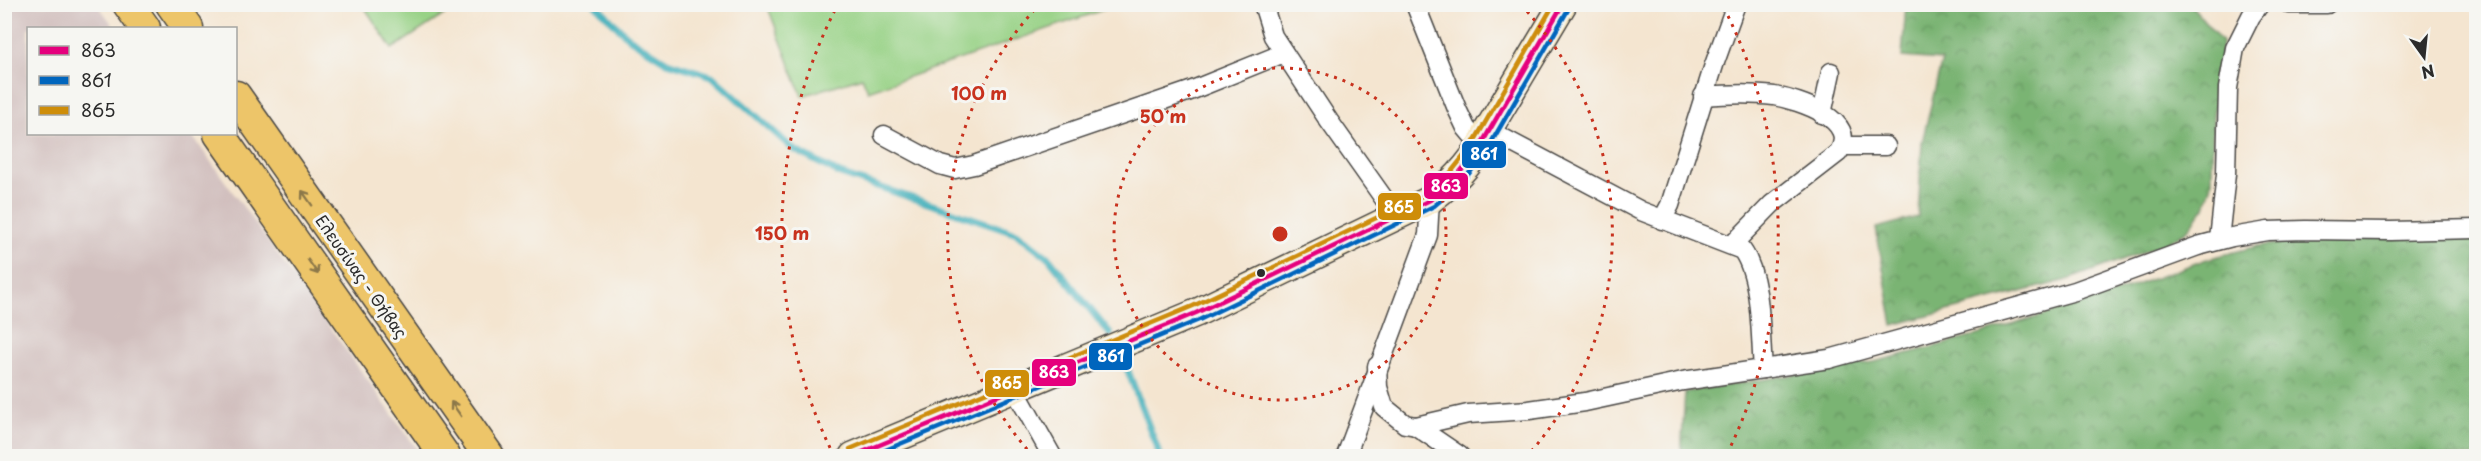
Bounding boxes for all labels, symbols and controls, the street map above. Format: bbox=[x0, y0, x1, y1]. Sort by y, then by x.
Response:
legend bbox=[27, 27, 237, 135]
north arrow bbox=[2394, 27, 2454, 87]
text: 863 bbox=[81, 36, 116, 63]
text: N bbox=[2419, 59, 2437, 86]
text: 861 bbox=[81, 66, 112, 93]
text: 100 m bbox=[951, 79, 1007, 106]
text: 865 bbox=[81, 96, 116, 123]
text: 50 m bbox=[1140, 102, 1186, 129]
line badge: 861 bbox=[1461, 140, 1507, 169]
text: 861 bbox=[1470, 141, 1498, 165]
line badge: 863 bbox=[1423, 172, 1469, 200]
text: 863 bbox=[1431, 173, 1461, 197]
one-way arrow bbox=[301, 190, 313, 206]
line badge: 865 bbox=[1377, 192, 1422, 221]
text: 865 bbox=[1384, 194, 1414, 218]
street label: Ελευσίνας - Θήβας bbox=[310, 209, 414, 343]
text: 150 m bbox=[755, 219, 809, 246]
centre of rings bbox=[1270, 224, 1290, 244]
one-way arrow bbox=[307, 259, 319, 275]
unlabelled marker bbox=[1255, 267, 1267, 279]
line badge: 861 bbox=[1088, 342, 1133, 371]
text: 861 bbox=[1097, 343, 1125, 367]
line badge: 863 bbox=[1031, 358, 1077, 387]
text: 863 bbox=[1039, 359, 1069, 383]
line badge: 865 bbox=[984, 369, 1030, 398]
text: 865 bbox=[992, 370, 1022, 394]
one-way arrow bbox=[450, 401, 462, 417]

